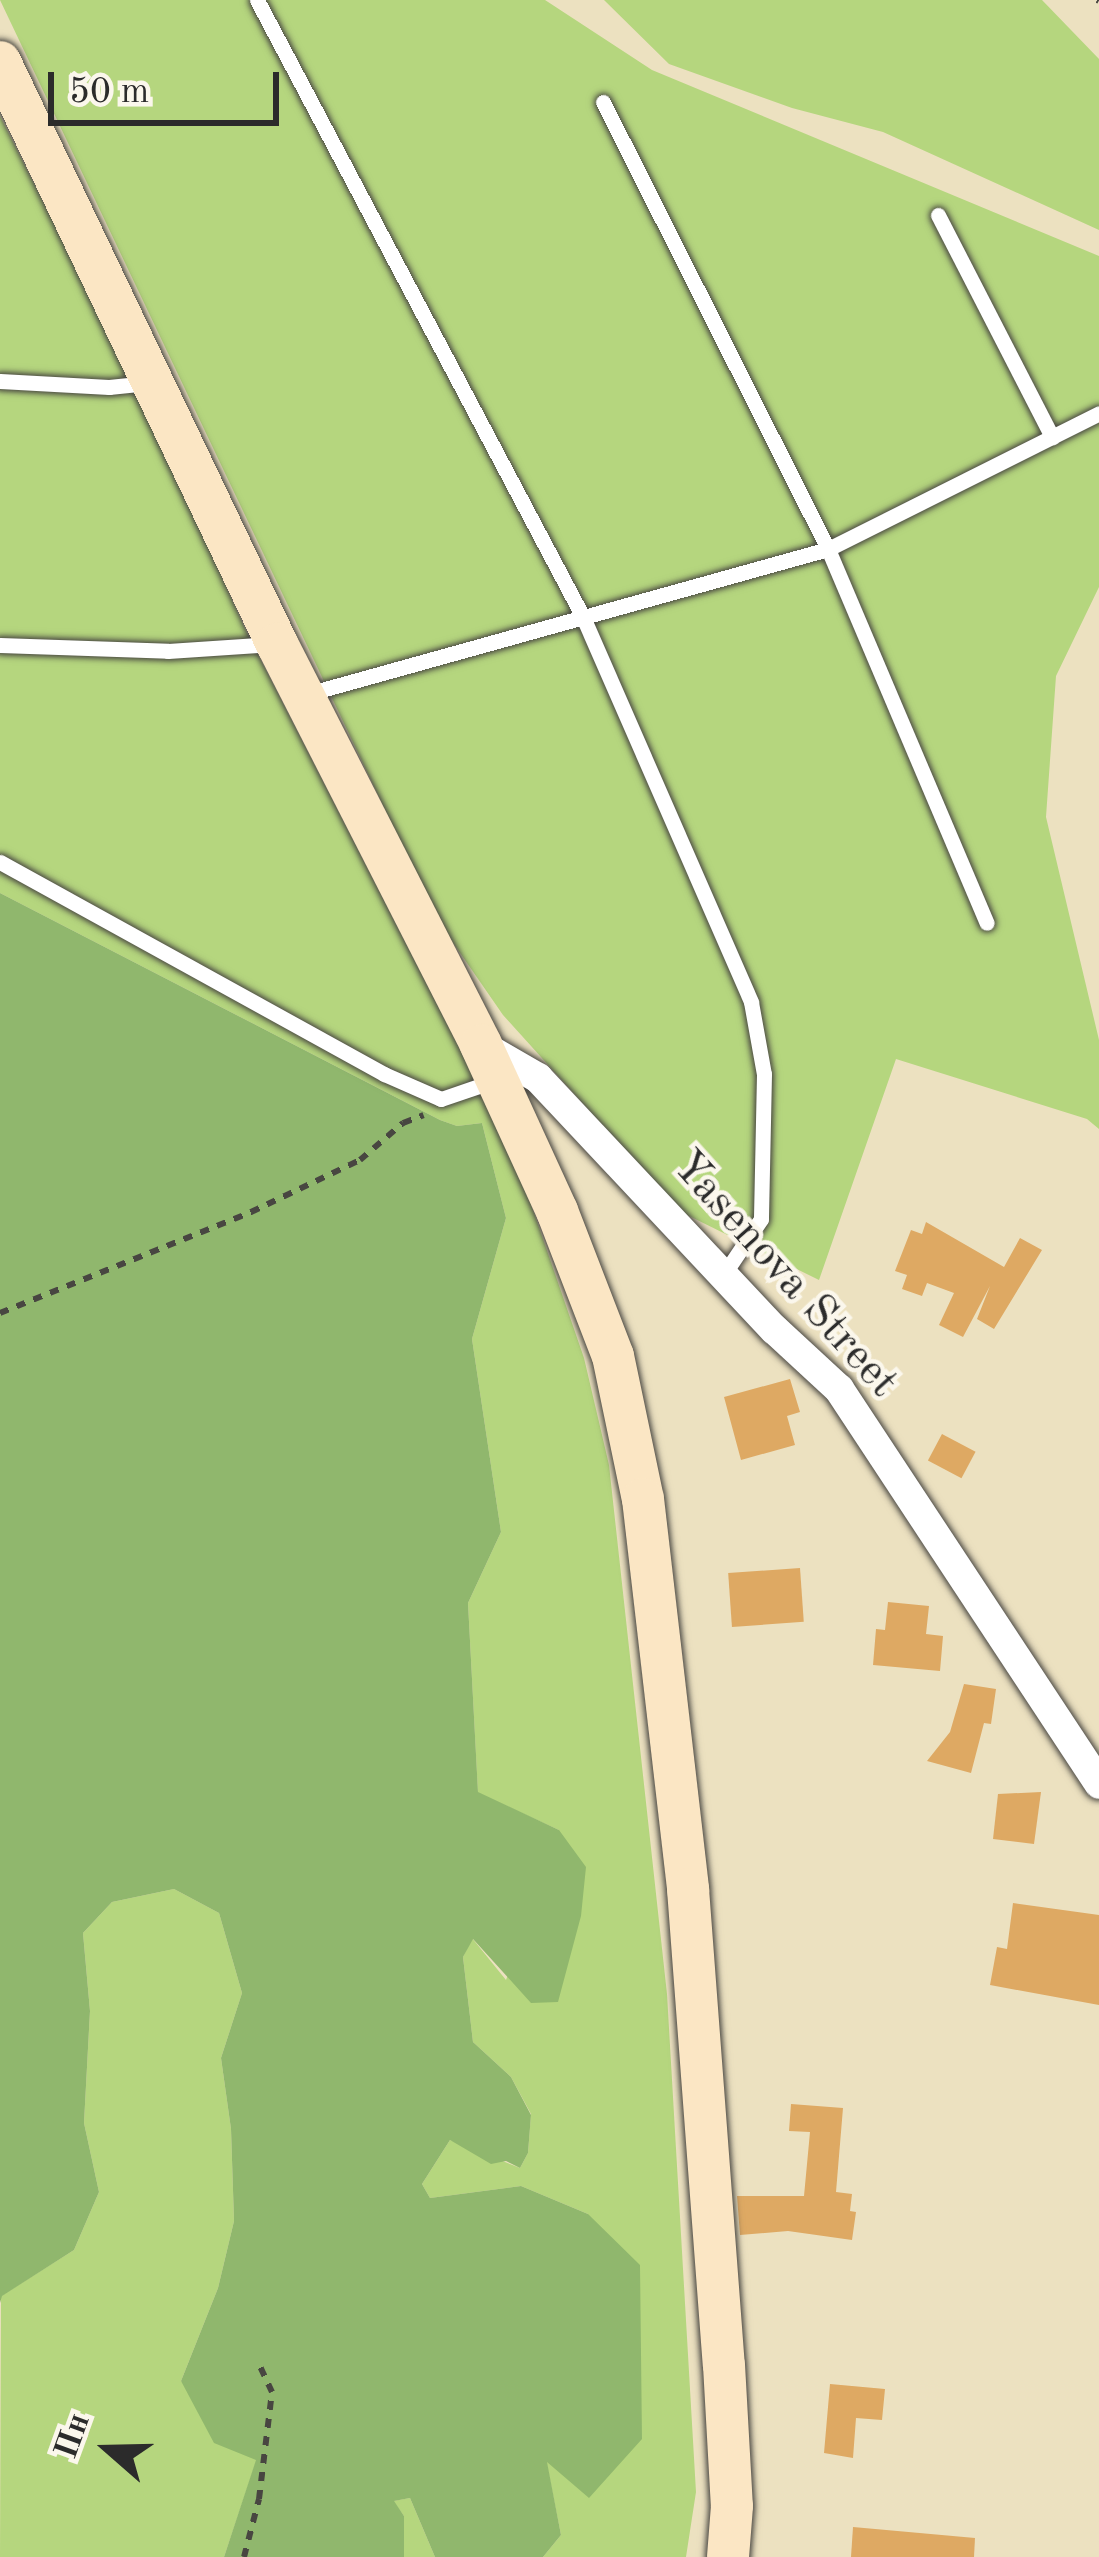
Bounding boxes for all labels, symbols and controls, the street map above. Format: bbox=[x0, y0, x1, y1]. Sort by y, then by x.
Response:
scale bar bbox=[54, 48, 285, 122]
text: 50 m bbox=[69, 75, 149, 111]
street label: Yasenova Street bbox=[659, 1140, 909, 1410]
north arrow bbox=[48, 2389, 168, 2509]
text: Пн bbox=[50, 2410, 97, 2464]

